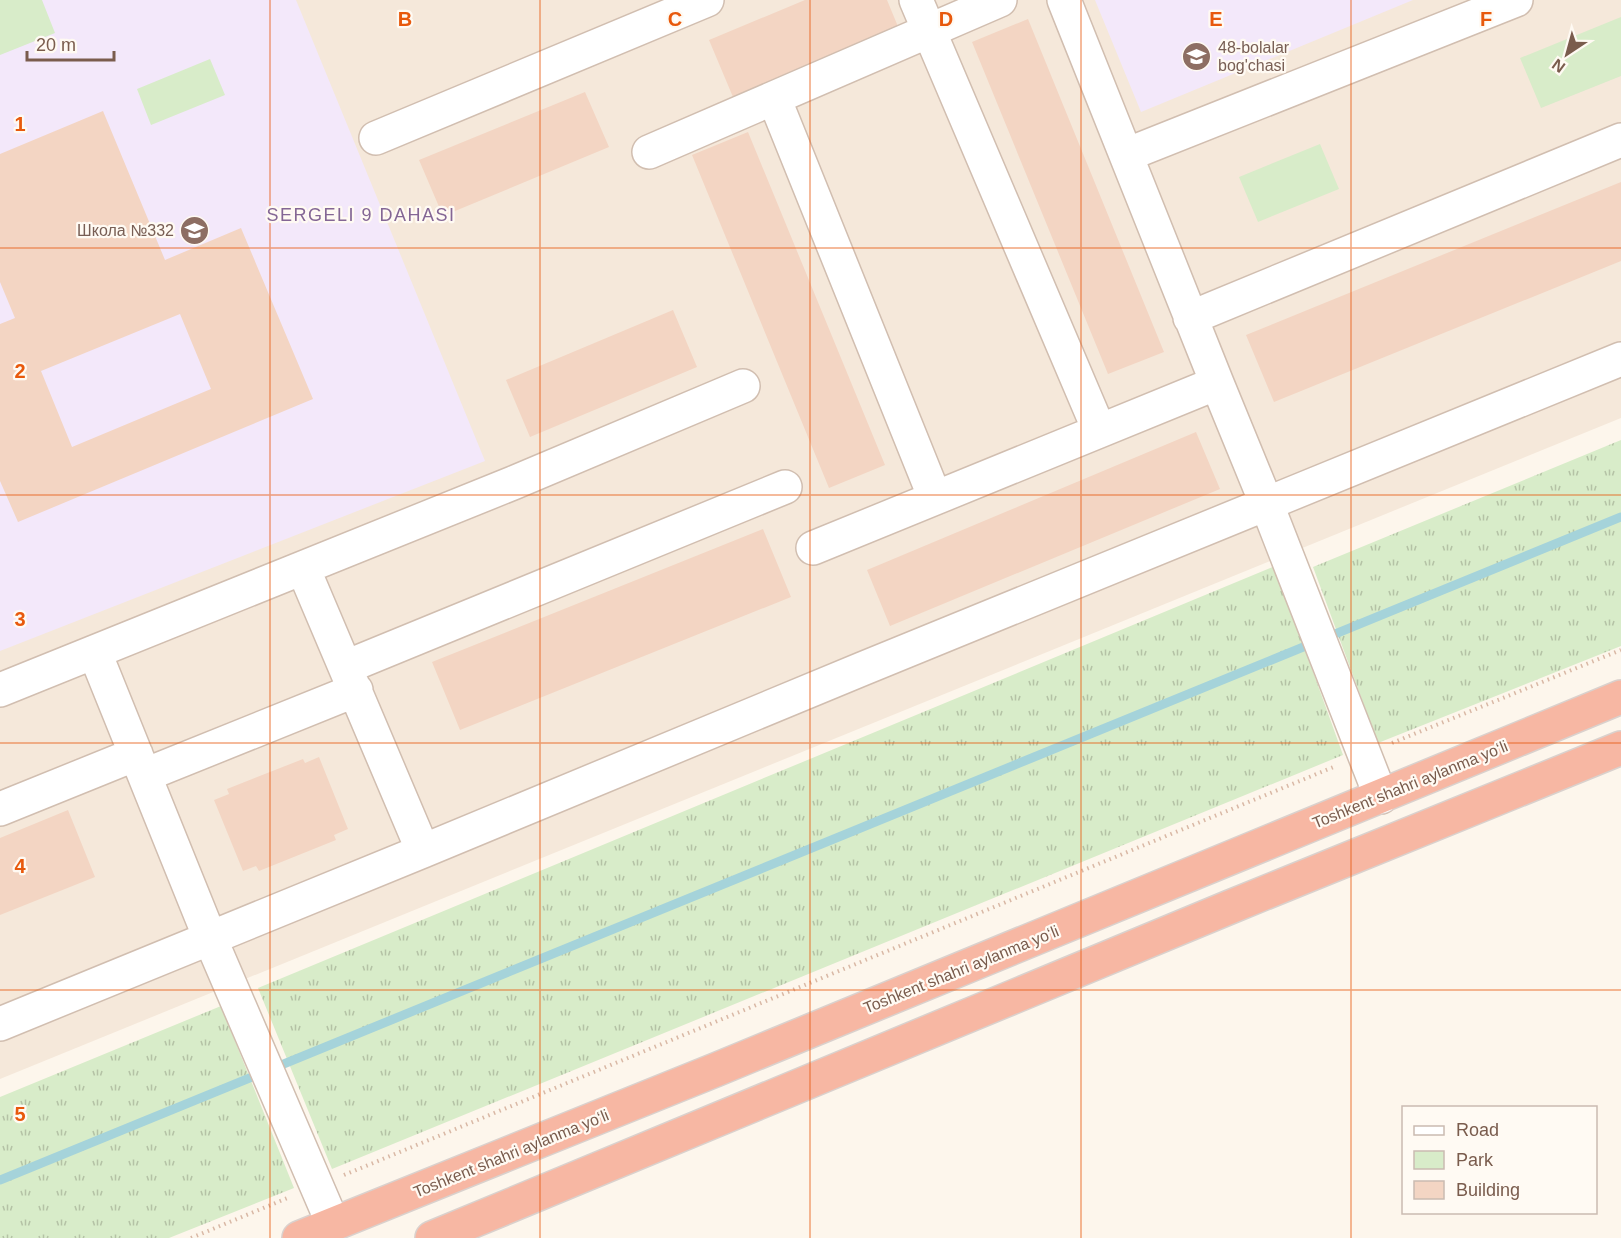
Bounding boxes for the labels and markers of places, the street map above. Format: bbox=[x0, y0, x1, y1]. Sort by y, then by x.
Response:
place label: 48-bolalar bog'chasi bbox=[1218, 39, 1290, 74]
school or university icon: 48-bolalar bog'chasi bbox=[1181, 40, 1213, 72]
school or university icon: Школа №332 bbox=[179, 214, 211, 246]
place label: Школа №332 bbox=[77, 222, 174, 239]

